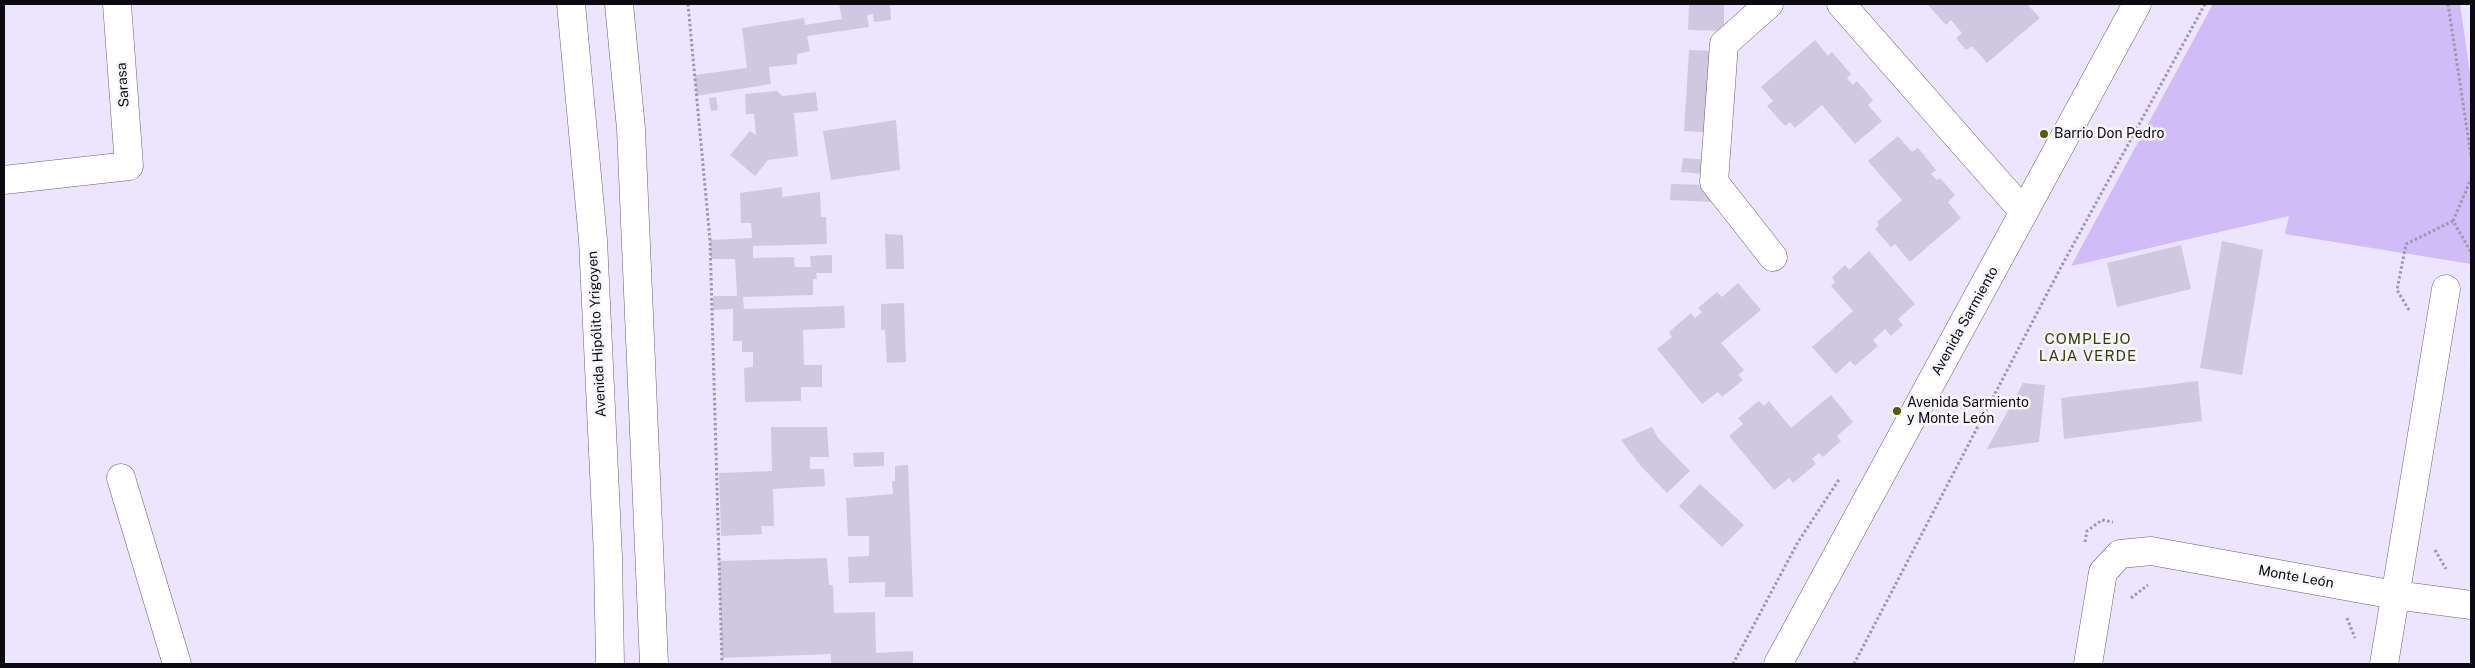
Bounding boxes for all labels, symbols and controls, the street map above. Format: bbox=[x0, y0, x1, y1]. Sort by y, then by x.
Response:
street label: Sarasa bbox=[113, 62, 133, 108]
place label: Barrio Don Pedro bbox=[2054, 126, 2164, 142]
marker: Barrio Don Pedro bbox=[2038, 128, 2050, 140]
street label: Avenida Hipólito Yrigoyen bbox=[584, 250, 610, 418]
street label: Avenida Sarmiento bbox=[1928, 264, 2002, 378]
district label: COMPLEJO LAJA VERDE bbox=[2037, 330, 2139, 365]
place label: Avenida Sarmiento y Monte León bbox=[1907, 395, 2029, 428]
marker: Avenida Sarmiento y Monte León bbox=[1891, 405, 1903, 417]
street label: Monte León bbox=[2257, 562, 2335, 592]

